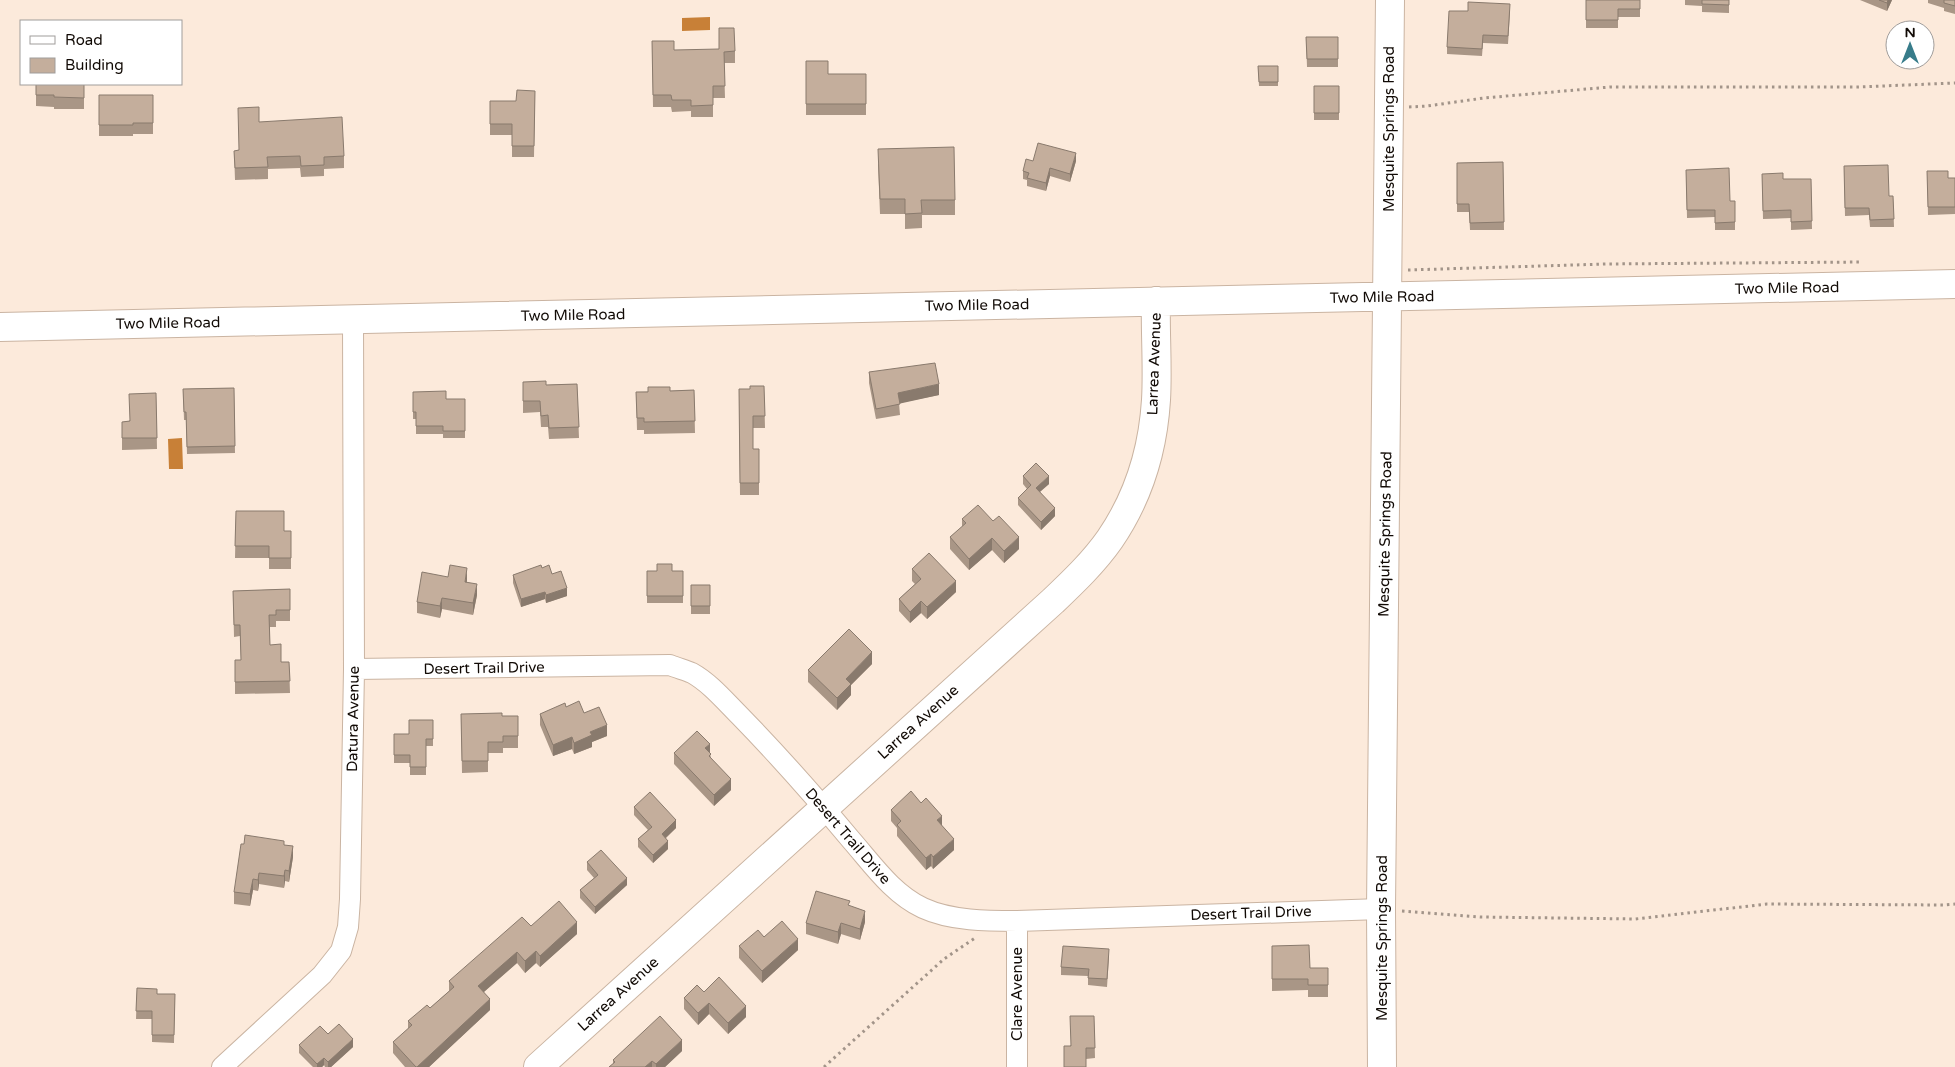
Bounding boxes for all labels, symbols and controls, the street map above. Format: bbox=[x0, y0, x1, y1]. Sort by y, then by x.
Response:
legend bbox=[20, 20, 182, 85]
north arrow bbox=[1885, 20, 1935, 70]
text: N bbox=[1904, 24, 1916, 41]
text: Road bbox=[65, 31, 103, 49]
street label: Mesquite Springs Road bbox=[1380, 46, 1398, 212]
text: Building bbox=[65, 56, 124, 74]
street label: Two Mile Road bbox=[1734, 278, 1840, 298]
street label: Two Mile Road bbox=[1329, 287, 1435, 307]
street label: Two Mile Road bbox=[924, 295, 1030, 315]
street label: Two Mile Road bbox=[520, 305, 626, 325]
street label: Larrea Avenue bbox=[1143, 312, 1165, 416]
street label: Two Mile Road bbox=[115, 313, 221, 333]
street label: Mesquite Springs Road bbox=[1375, 451, 1395, 617]
street label: Desert Trail Drive bbox=[423, 658, 545, 678]
street label: Datura Avenue bbox=[343, 666, 363, 772]
street label: Larrea Avenue bbox=[874, 681, 962, 763]
street label: Desert Trail Drive bbox=[801, 784, 895, 888]
street label: Mesquite Springs Road bbox=[1373, 855, 1391, 1021]
street label: Desert Trail Drive bbox=[1190, 902, 1312, 924]
street label: Clare Avenue bbox=[1008, 947, 1026, 1041]
street label: Larrea Avenue bbox=[574, 953, 662, 1035]

